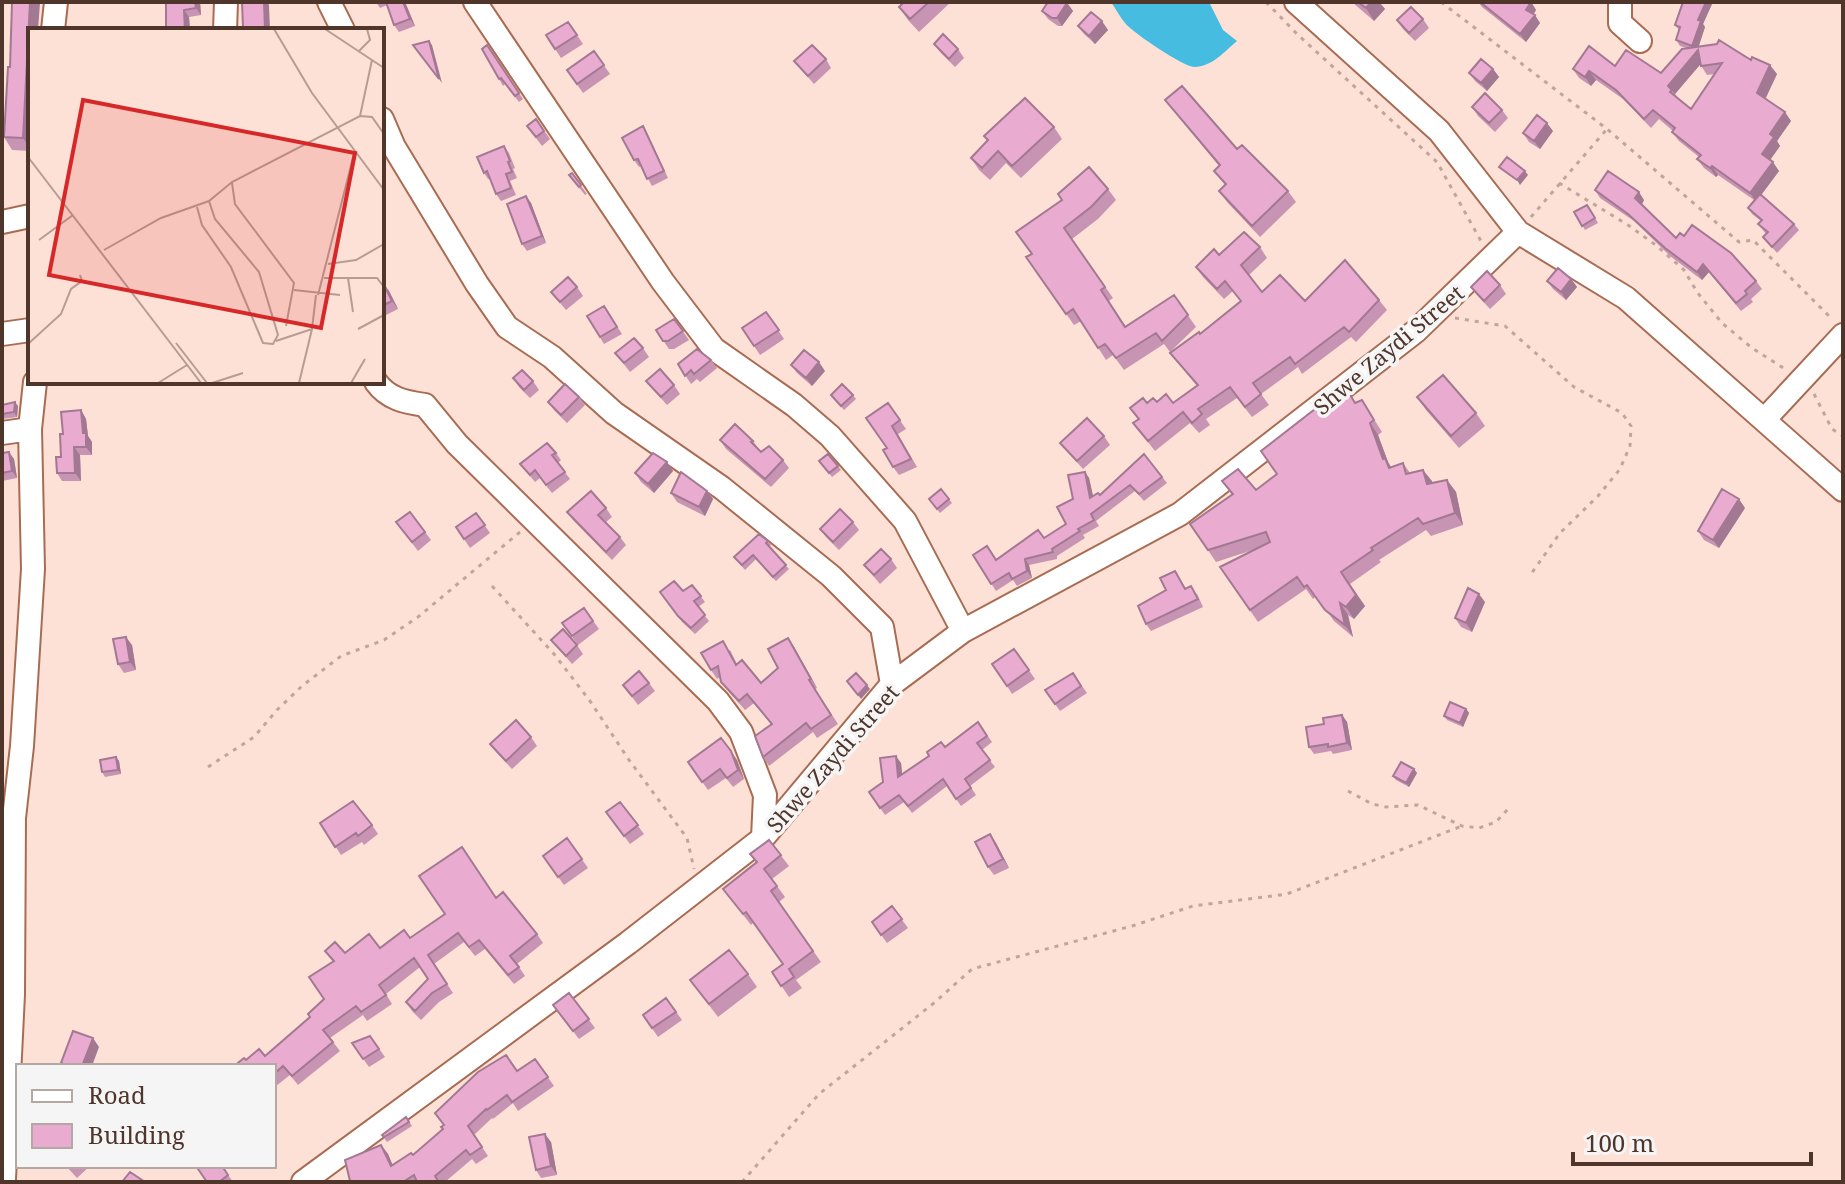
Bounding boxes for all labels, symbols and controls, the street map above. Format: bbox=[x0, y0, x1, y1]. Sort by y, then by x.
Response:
inset map bbox=[28, 28, 384, 384]
street label: Shwe Zaydi Street bbox=[1307, 277, 1470, 421]
street label: Shwe Zaydi Street bbox=[759, 677, 905, 839]
legend bbox=[16, 1064, 276, 1168]
text: Road bbox=[88, 1078, 146, 1111]
scale bar bbox=[1573, 1116, 1811, 1166]
text: Building bbox=[88, 1118, 185, 1151]
text: 100 m bbox=[1585, 1126, 1654, 1159]

